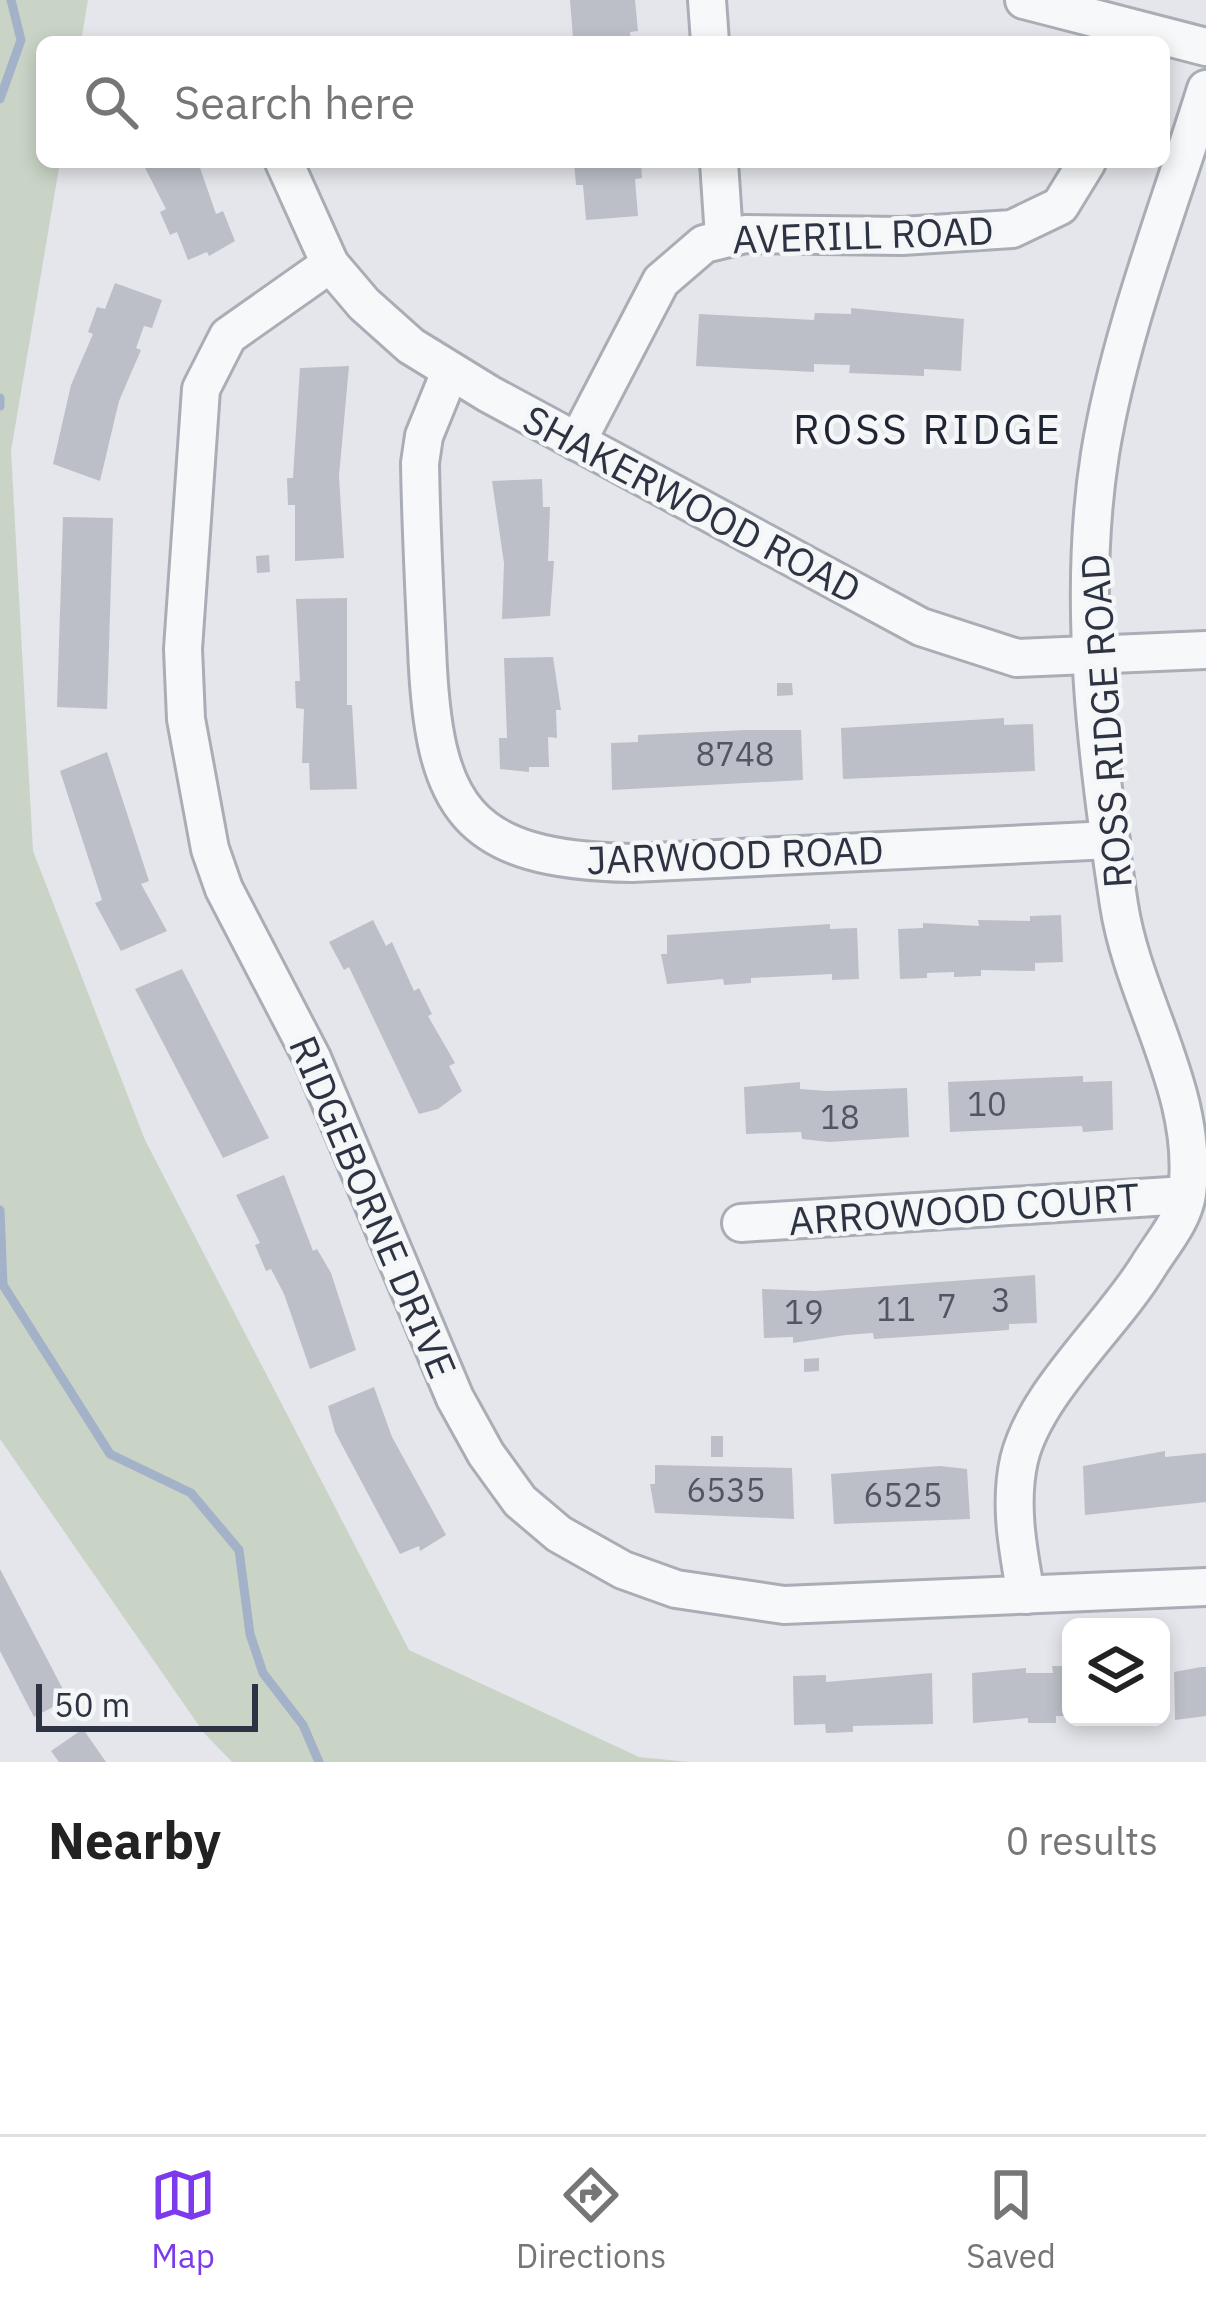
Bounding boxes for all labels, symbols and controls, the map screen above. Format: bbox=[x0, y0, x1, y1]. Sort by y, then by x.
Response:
search box bbox=[36, 36, 1170, 168]
icon: search bbox=[78, 69, 144, 135]
text: Search here bbox=[174, 73, 415, 131]
street label: AVERILL ROAD bbox=[731, 204, 995, 265]
street label: SHAKERWOOD ROAD bbox=[515, 393, 870, 614]
district label: ROSS RIDGE bbox=[793, 401, 1063, 456]
street label: ROSS RIDGE ROAD bbox=[1068, 552, 1143, 890]
house number: 8748 bbox=[695, 732, 775, 775]
street label: JARWOOD ROAD bbox=[585, 824, 884, 885]
street label: RIDGEBORNE DRIVE bbox=[278, 1028, 469, 1386]
house number: 10 bbox=[967, 1082, 1007, 1125]
house number: 18 bbox=[820, 1095, 860, 1138]
street label: ARROWOOD COURT bbox=[787, 1171, 1141, 1246]
house number: 3 bbox=[991, 1278, 1011, 1321]
house number: 7 bbox=[937, 1284, 957, 1327]
house number: 11 bbox=[876, 1287, 916, 1330]
house number: 19 bbox=[784, 1290, 824, 1333]
house number: 6535 bbox=[686, 1468, 766, 1511]
house number: 6525 bbox=[863, 1473, 943, 1516]
map controls bbox=[1062, 1618, 1170, 1726]
button: layers bbox=[1062, 1618, 1170, 1726]
scale bar bbox=[36, 1678, 258, 1731]
text: 50 m bbox=[54, 1683, 130, 1726]
text: Nearby bbox=[48, 1807, 221, 1873]
text: 0 results bbox=[1006, 1815, 1158, 1866]
tab: Map bbox=[150, 2162, 216, 2277]
tab: Directions bbox=[516, 2162, 666, 2277]
tab: Saved bbox=[966, 2162, 1056, 2277]

